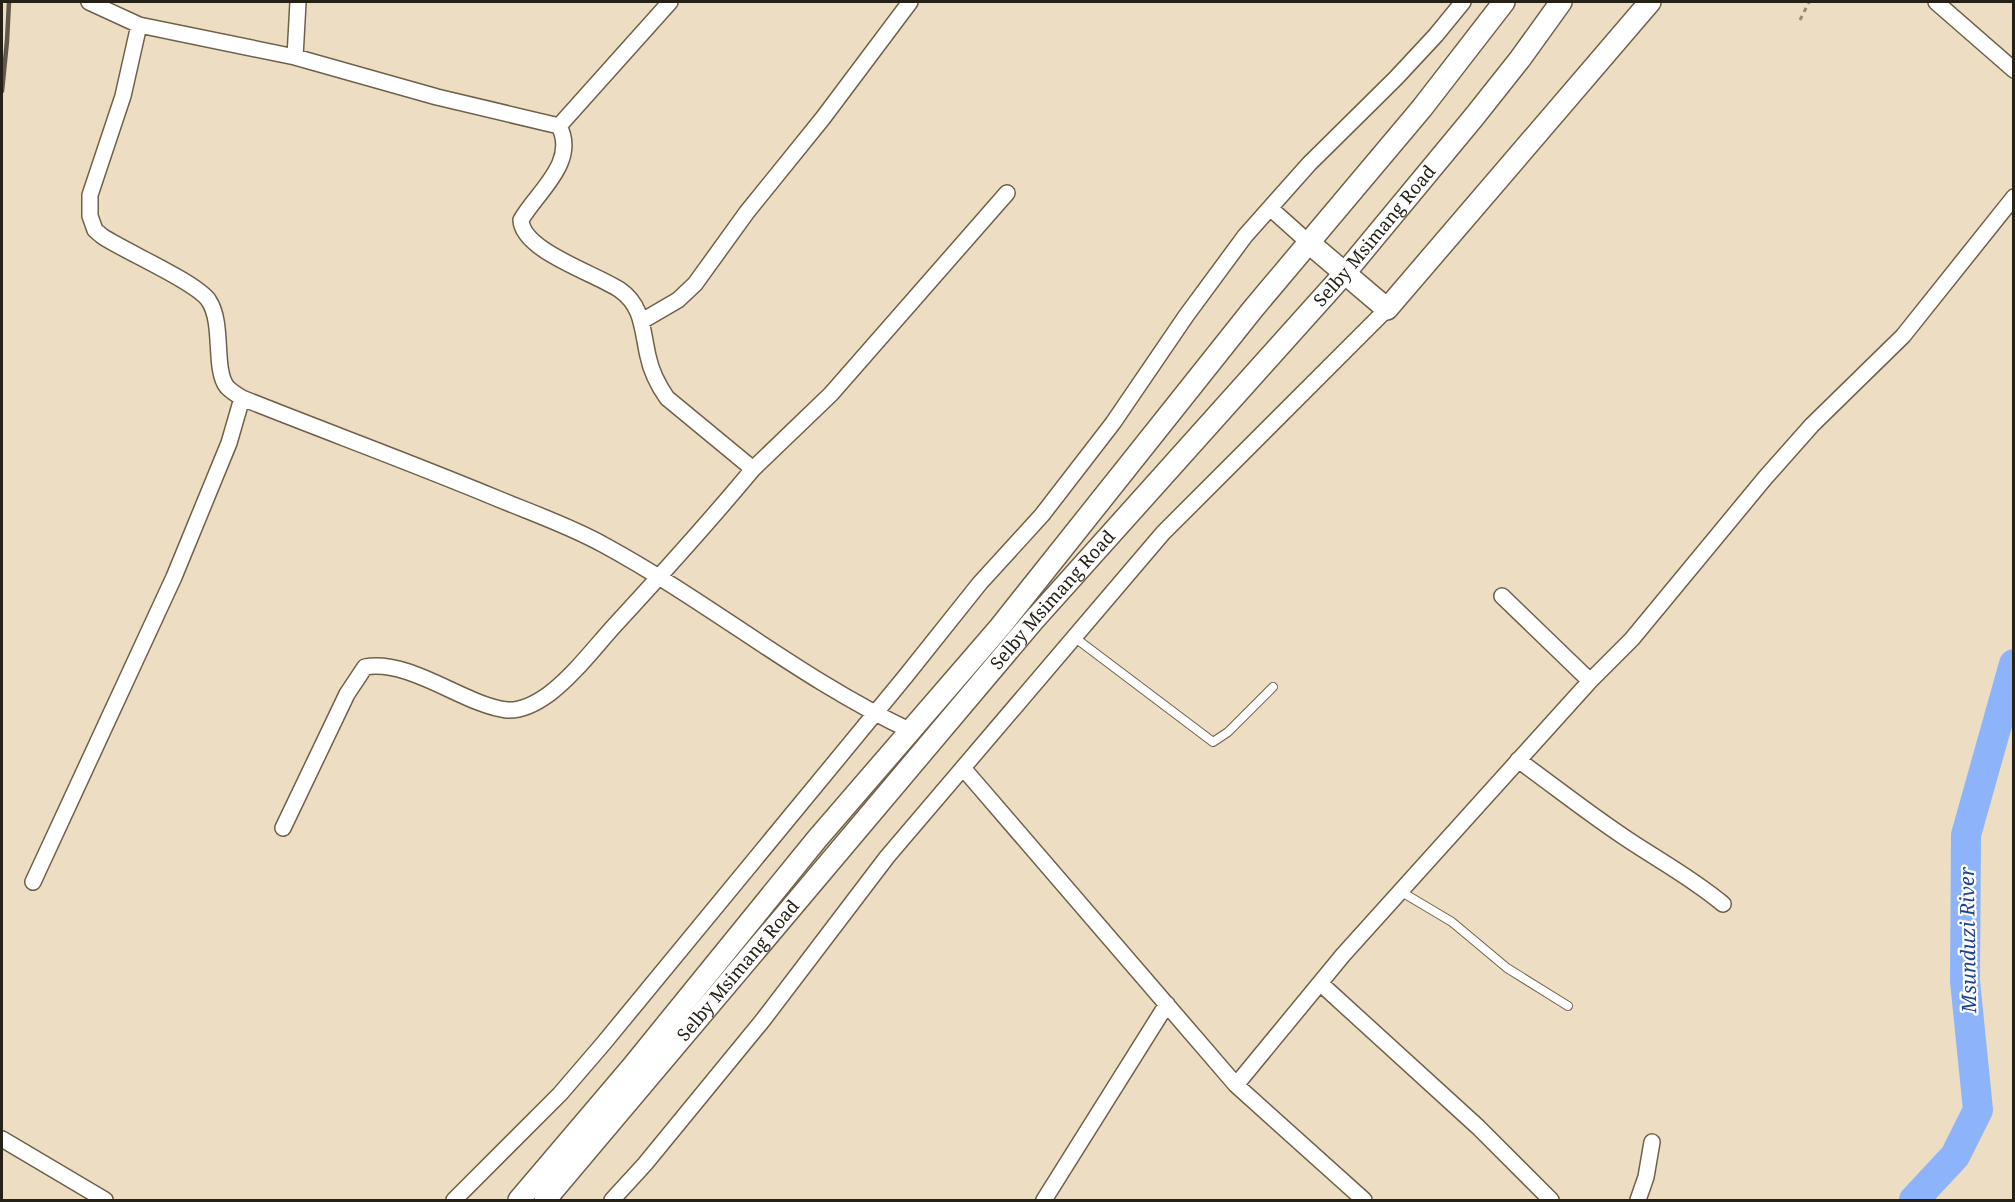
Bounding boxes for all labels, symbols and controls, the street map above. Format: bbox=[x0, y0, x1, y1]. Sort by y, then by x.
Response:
street label: Selby Msimang Road bbox=[1308, 160, 1440, 311]
street label: Selby Msimang Road bbox=[984, 525, 1120, 674]
water label: Msunduzi River bbox=[1953, 866, 1982, 1014]
street label: Selby Msimang Road bbox=[671, 894, 804, 1046]

